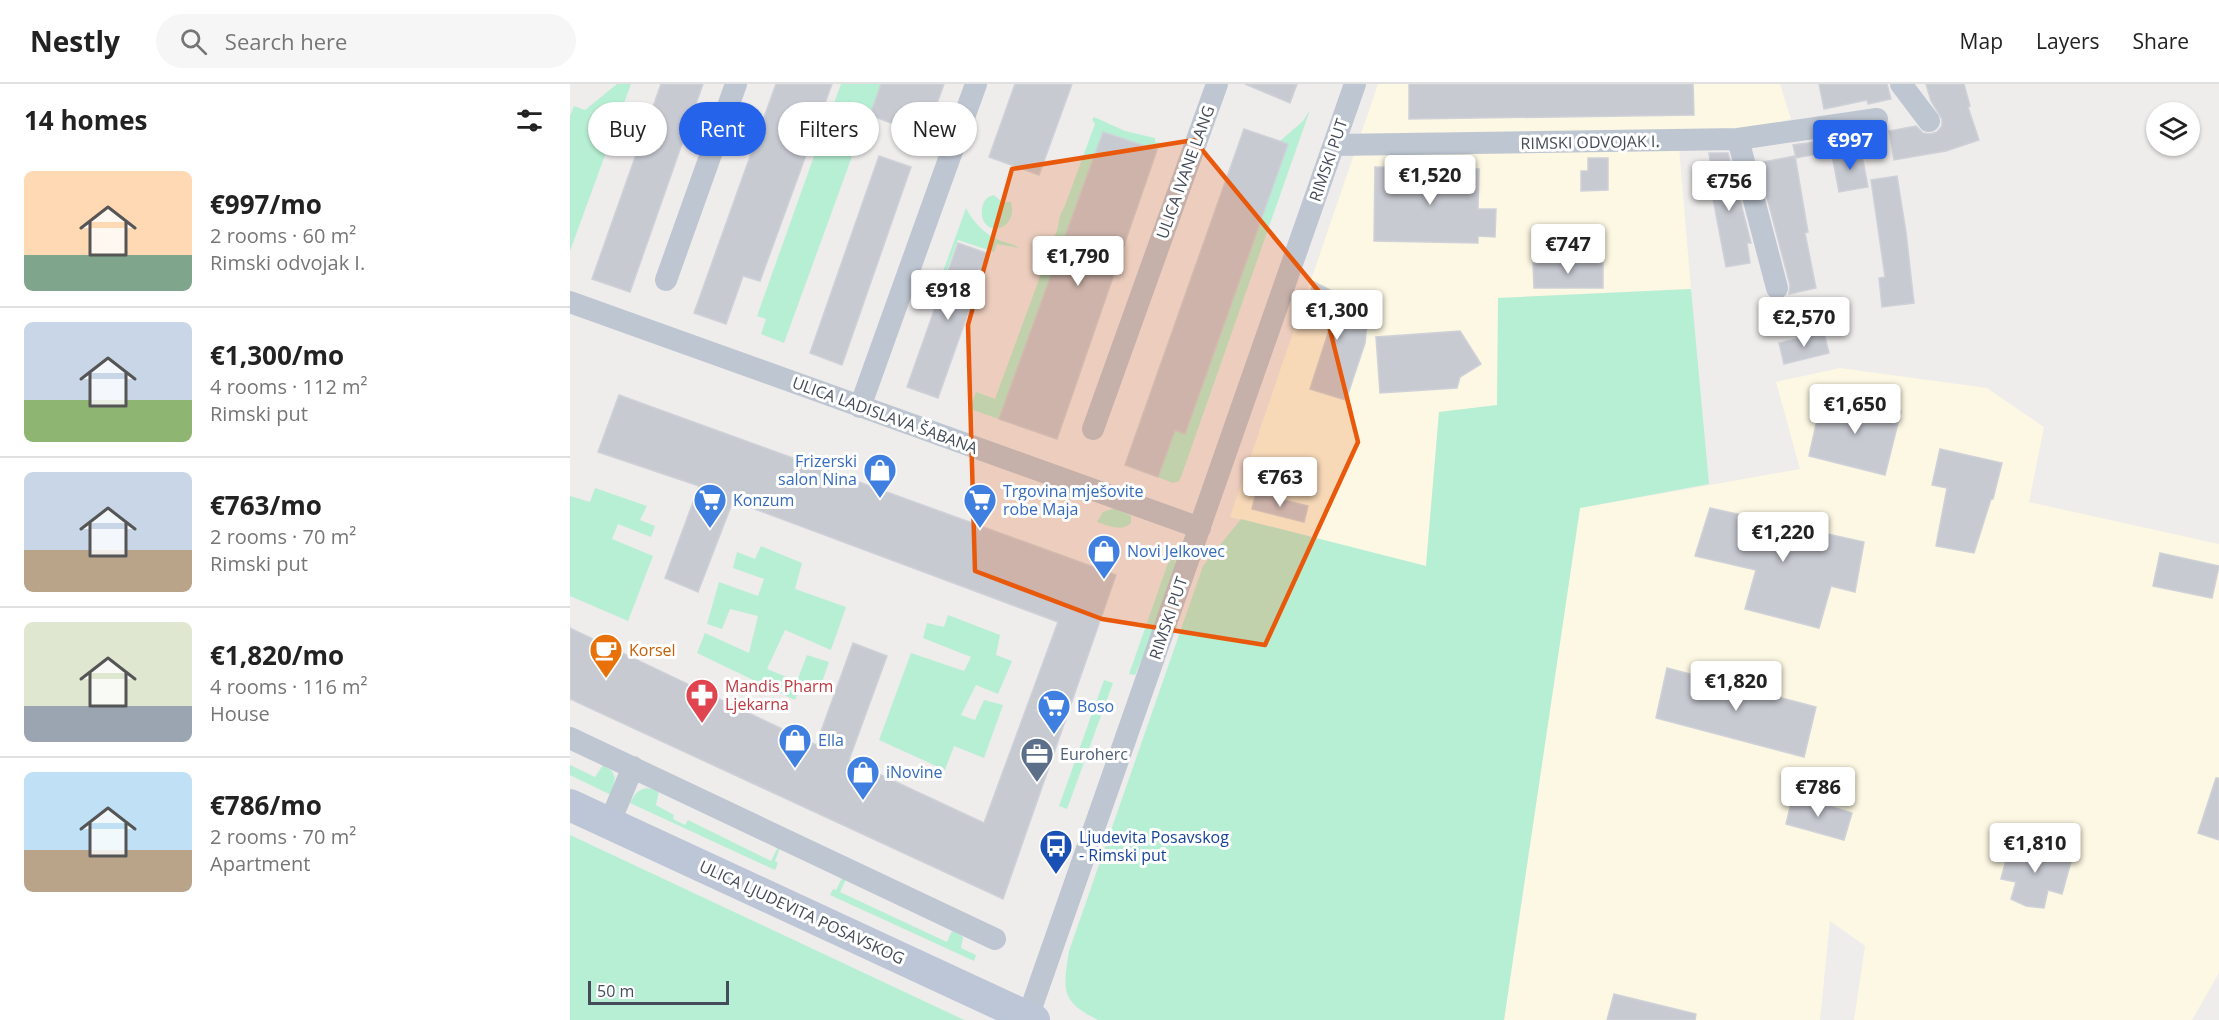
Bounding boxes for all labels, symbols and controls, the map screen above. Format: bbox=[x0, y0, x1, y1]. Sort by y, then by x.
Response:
search box bbox=[156, 14, 576, 68]
text: Nestly bbox=[30, 22, 120, 60]
icon: search bbox=[177, 25, 210, 58]
text: Search here bbox=[225, 26, 347, 56]
text: Map bbox=[1960, 27, 2003, 55]
text: Layers bbox=[2036, 27, 2100, 55]
text: Share bbox=[2133, 27, 2189, 55]
text: 14 homes bbox=[24, 102, 148, 138]
chip: Buy bbox=[588, 102, 667, 156]
chip: Rent bbox=[679, 102, 766, 156]
chip: Filters bbox=[778, 102, 879, 156]
chip: New bbox=[891, 102, 977, 156]
street label: ULICA IVANE LANG bbox=[1151, 102, 1219, 242]
map controls bbox=[2146, 102, 2200, 156]
button: layers bbox=[2146, 102, 2200, 156]
icon: filters bbox=[513, 104, 546, 137]
street label: RIMSKI PUT bbox=[1304, 116, 1352, 204]
pin: €997 bbox=[1814, 120, 1886, 171]
text: €997 bbox=[1827, 126, 1873, 153]
street label: RIMSKI ODVOJAK I. bbox=[1520, 130, 1660, 154]
pin: €1,520 bbox=[1381, 155, 1479, 206]
text: €1,520 bbox=[1399, 161, 1461, 188]
pin: €756 bbox=[1693, 161, 1765, 212]
text: €756 bbox=[1706, 167, 1752, 194]
text: €997/mo bbox=[210, 186, 322, 222]
icon: home bbox=[72, 195, 144, 267]
text: 2 rooms · 60 m² bbox=[210, 222, 356, 249]
pin: €747 bbox=[1532, 224, 1604, 275]
text: €747 bbox=[1545, 230, 1591, 257]
pin: €1,790 bbox=[1029, 236, 1127, 287]
text: €1,790 bbox=[1047, 242, 1109, 269]
text: Rimski odvojak I. bbox=[210, 249, 365, 276]
pin: €918 bbox=[912, 270, 984, 321]
text: €918 bbox=[925, 276, 971, 303]
pin: €1,300 bbox=[1288, 290, 1386, 341]
text: €1,300 bbox=[1306, 296, 1368, 323]
pin: €2,570 bbox=[1755, 297, 1853, 348]
text: €2,570 bbox=[1773, 303, 1835, 330]
text: €1,300/mo bbox=[210, 337, 344, 373]
icon: home bbox=[72, 346, 144, 418]
street label: ULICA LADISLAVA ŠABANA bbox=[789, 371, 982, 459]
text: 4 rooms · 112 m² bbox=[210, 373, 368, 400]
pin: €1,650 bbox=[1806, 384, 1904, 435]
text: €1,650 bbox=[1824, 390, 1886, 417]
text: Rimski put bbox=[210, 400, 308, 427]
place label: Frizerski salon Nina bbox=[778, 450, 857, 490]
shop icon: Frizerski salon Nina bbox=[862, 452, 898, 499]
pin: €763 bbox=[1244, 457, 1316, 508]
text: €763 bbox=[1257, 463, 1303, 490]
place label: Trgovina mješovite robe Maja bbox=[1003, 480, 1143, 520]
supermarket icon: Konzum bbox=[692, 482, 728, 529]
supermarket icon: Trgovina mješovite robe Maja bbox=[962, 482, 998, 529]
text: €763/mo bbox=[210, 487, 322, 523]
place label: Konzum bbox=[733, 489, 794, 511]
icon: home bbox=[72, 496, 144, 568]
pin: €1,220 bbox=[1734, 512, 1832, 563]
text: €1,220 bbox=[1752, 518, 1814, 545]
text: 2 rooms · 70 m² bbox=[210, 523, 356, 550]
shop icon: Novi Jelkovec bbox=[1086, 533, 1122, 580]
place label: Novi Jelkovec bbox=[1127, 540, 1225, 562]
text: Rimski put bbox=[210, 550, 308, 577]
street label: RIMSKI PUT bbox=[1144, 574, 1192, 662]
cafe icon: Korsel bbox=[588, 632, 624, 679]
text: €1,820/mo bbox=[210, 637, 344, 673]
place label: Korsel bbox=[629, 639, 676, 661]
icon: home bbox=[72, 646, 144, 718]
pin: €1,820 bbox=[1687, 661, 1785, 712]
text: €1,820 bbox=[1705, 667, 1767, 694]
text: 4 rooms · 116 m² bbox=[210, 673, 368, 700]
place label: Mandis Pharm Ljekarna bbox=[725, 675, 833, 715]
pharmacy icon: Mandis Pharm Ljekarna bbox=[684, 677, 720, 724]
supermarket icon: Boso bbox=[1036, 688, 1072, 735]
place label: Boso bbox=[1077, 695, 1114, 717]
text: House bbox=[210, 700, 270, 727]
shop icon: Ella bbox=[777, 722, 813, 769]
place label: Ella bbox=[818, 729, 844, 751]
office icon: Euroherc bbox=[1019, 736, 1055, 783]
place label: Euroherc bbox=[1060, 743, 1128, 765]
shop icon: iNovine bbox=[845, 754, 881, 801]
place label: iNovine bbox=[886, 761, 943, 783]
pin: €786 bbox=[1782, 767, 1854, 818]
text: €786 bbox=[1795, 773, 1841, 800]
text: €786/mo bbox=[210, 787, 322, 823]
icon: home bbox=[72, 796, 144, 868]
text: 2 rooms · 70 m² bbox=[210, 823, 356, 850]
pin: €1,810 bbox=[1986, 823, 2084, 874]
place label: Ljudevita Posavskog - Rimski put bbox=[1079, 826, 1229, 866]
bus stop icon: Ljudevita Posavskog - Rimski put bbox=[1038, 828, 1074, 875]
text: €1,810 bbox=[2004, 829, 2066, 856]
text: Apartment bbox=[210, 850, 310, 877]
street label: ULICA LJUDEVITA POSAVSKOG bbox=[696, 855, 908, 969]
scale bar bbox=[588, 978, 729, 1006]
text: 50 m bbox=[597, 980, 634, 1002]

